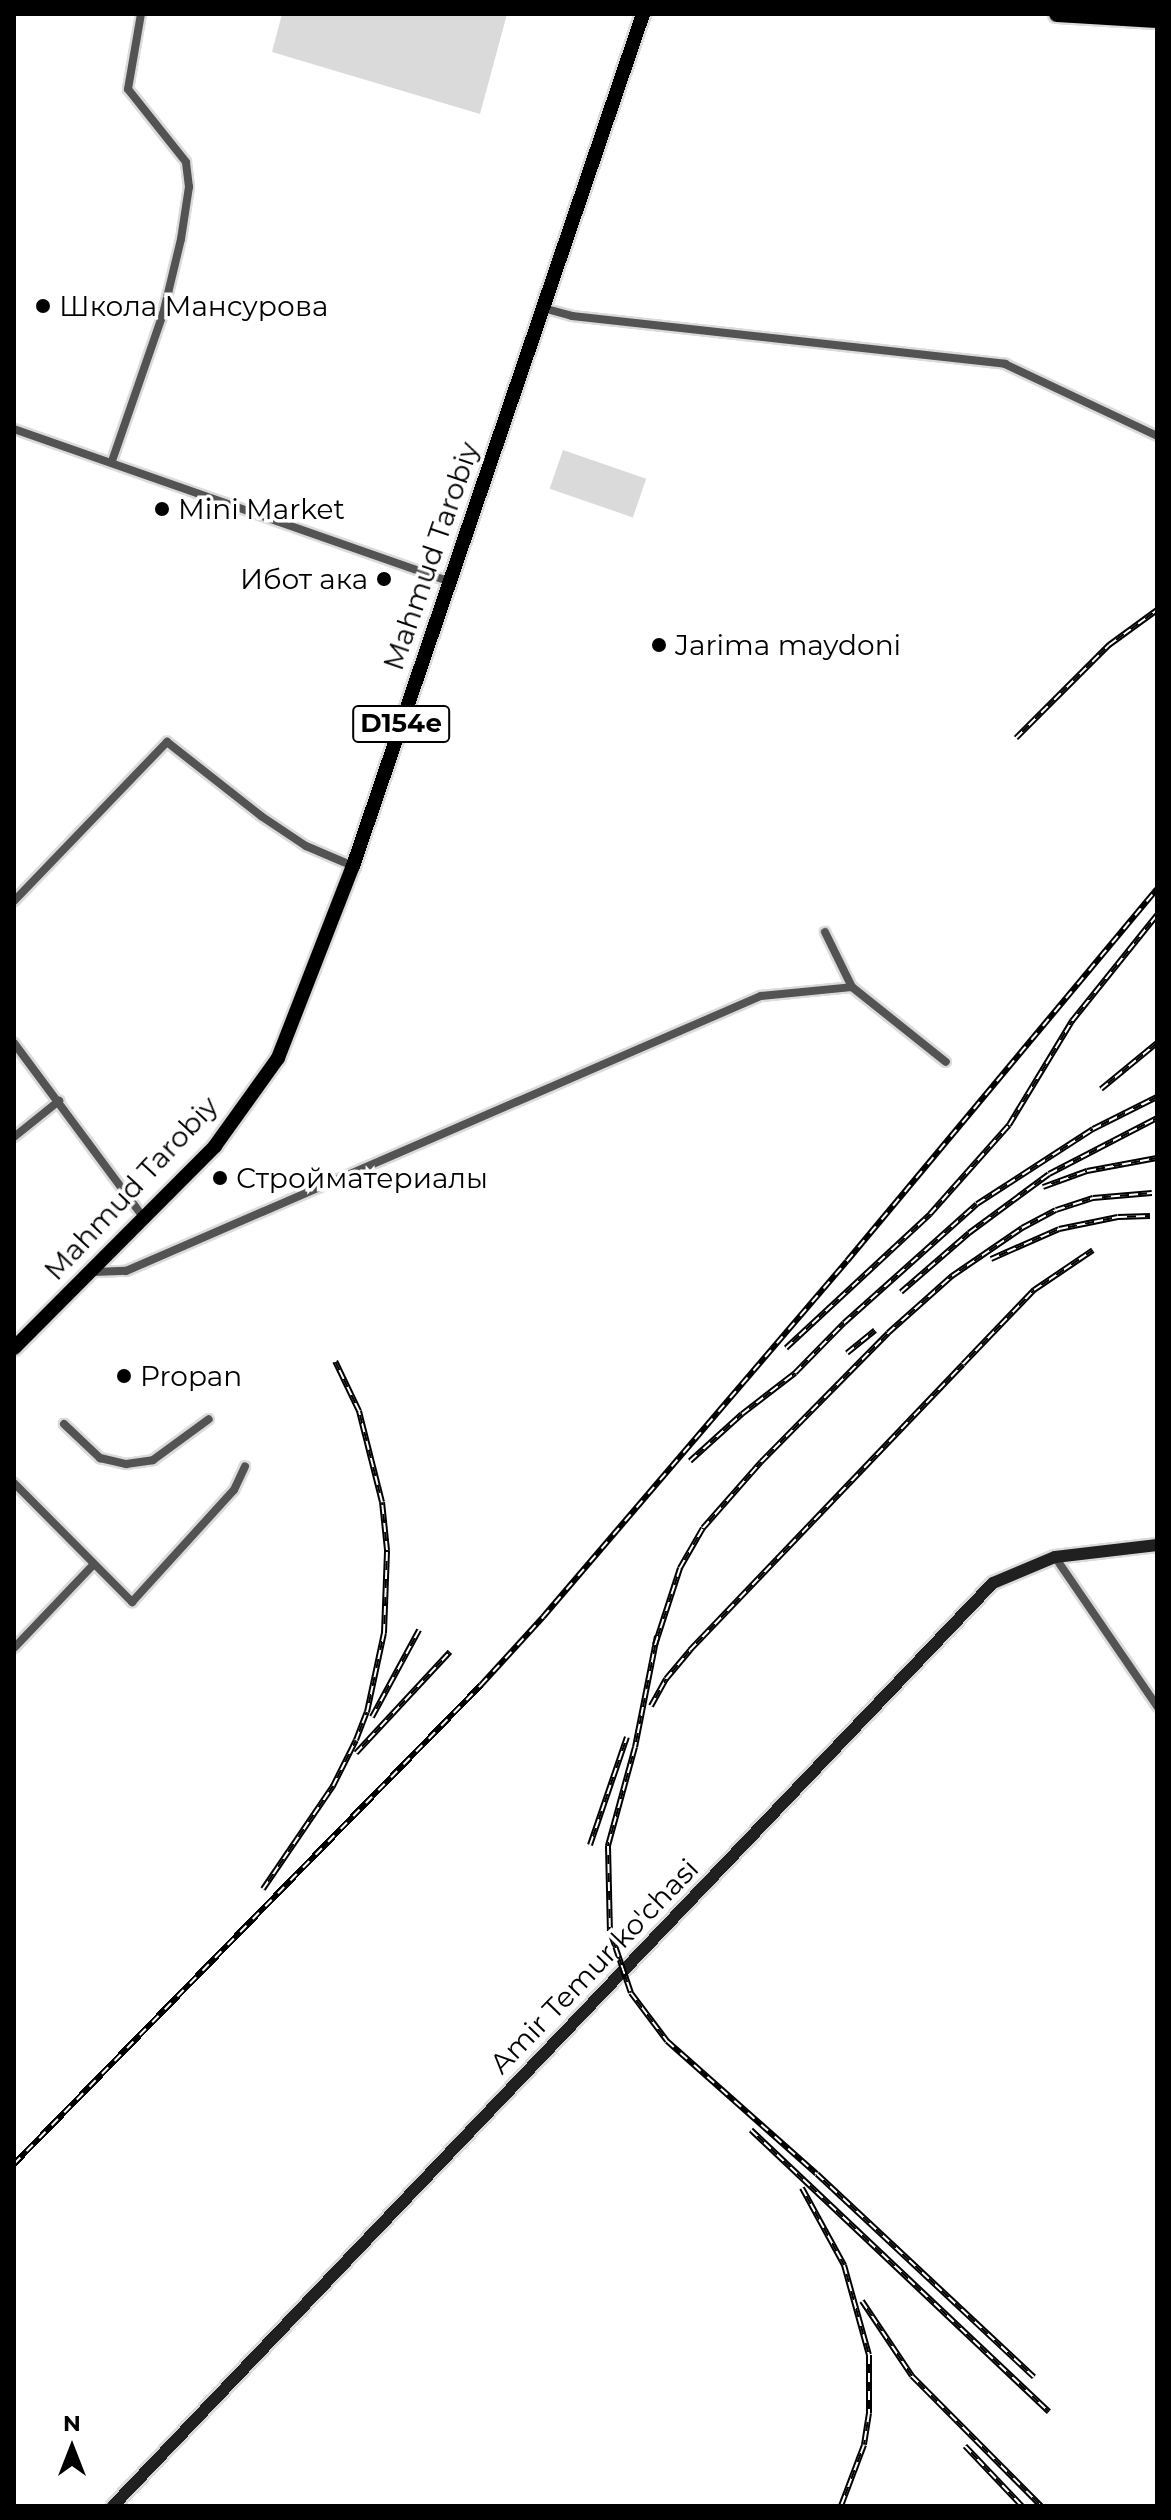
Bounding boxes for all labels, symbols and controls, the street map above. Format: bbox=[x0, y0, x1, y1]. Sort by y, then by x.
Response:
place label: Школа Мансурова bbox=[59, 289, 328, 323]
marker: Школа Мансурова bbox=[34, 297, 52, 315]
street label: Mahmud Tarobiy bbox=[376, 438, 486, 674]
place label: Mini Market bbox=[178, 492, 345, 526]
marker: Mini Market bbox=[153, 500, 171, 518]
place label: Ибот ака bbox=[240, 562, 368, 596]
marker: Ибот ака bbox=[375, 570, 393, 588]
place label: Jarima maydoni bbox=[675, 628, 901, 662]
marker: Jarima maydoni bbox=[650, 636, 668, 654]
road number: D154e bbox=[351, 702, 451, 746]
street label: Mahmud Tarobiy bbox=[37, 1089, 225, 1287]
place label: Стройматериалы bbox=[236, 1161, 488, 1195]
marker: Стройматериалы bbox=[211, 1169, 229, 1187]
place label: Propan bbox=[140, 1359, 242, 1393]
marker: Propan bbox=[115, 1367, 133, 1385]
street label: Amir Temur ko'chasi bbox=[483, 1852, 705, 2080]
north arrow bbox=[32, 2408, 112, 2488]
text: N bbox=[63, 2410, 81, 2437]

